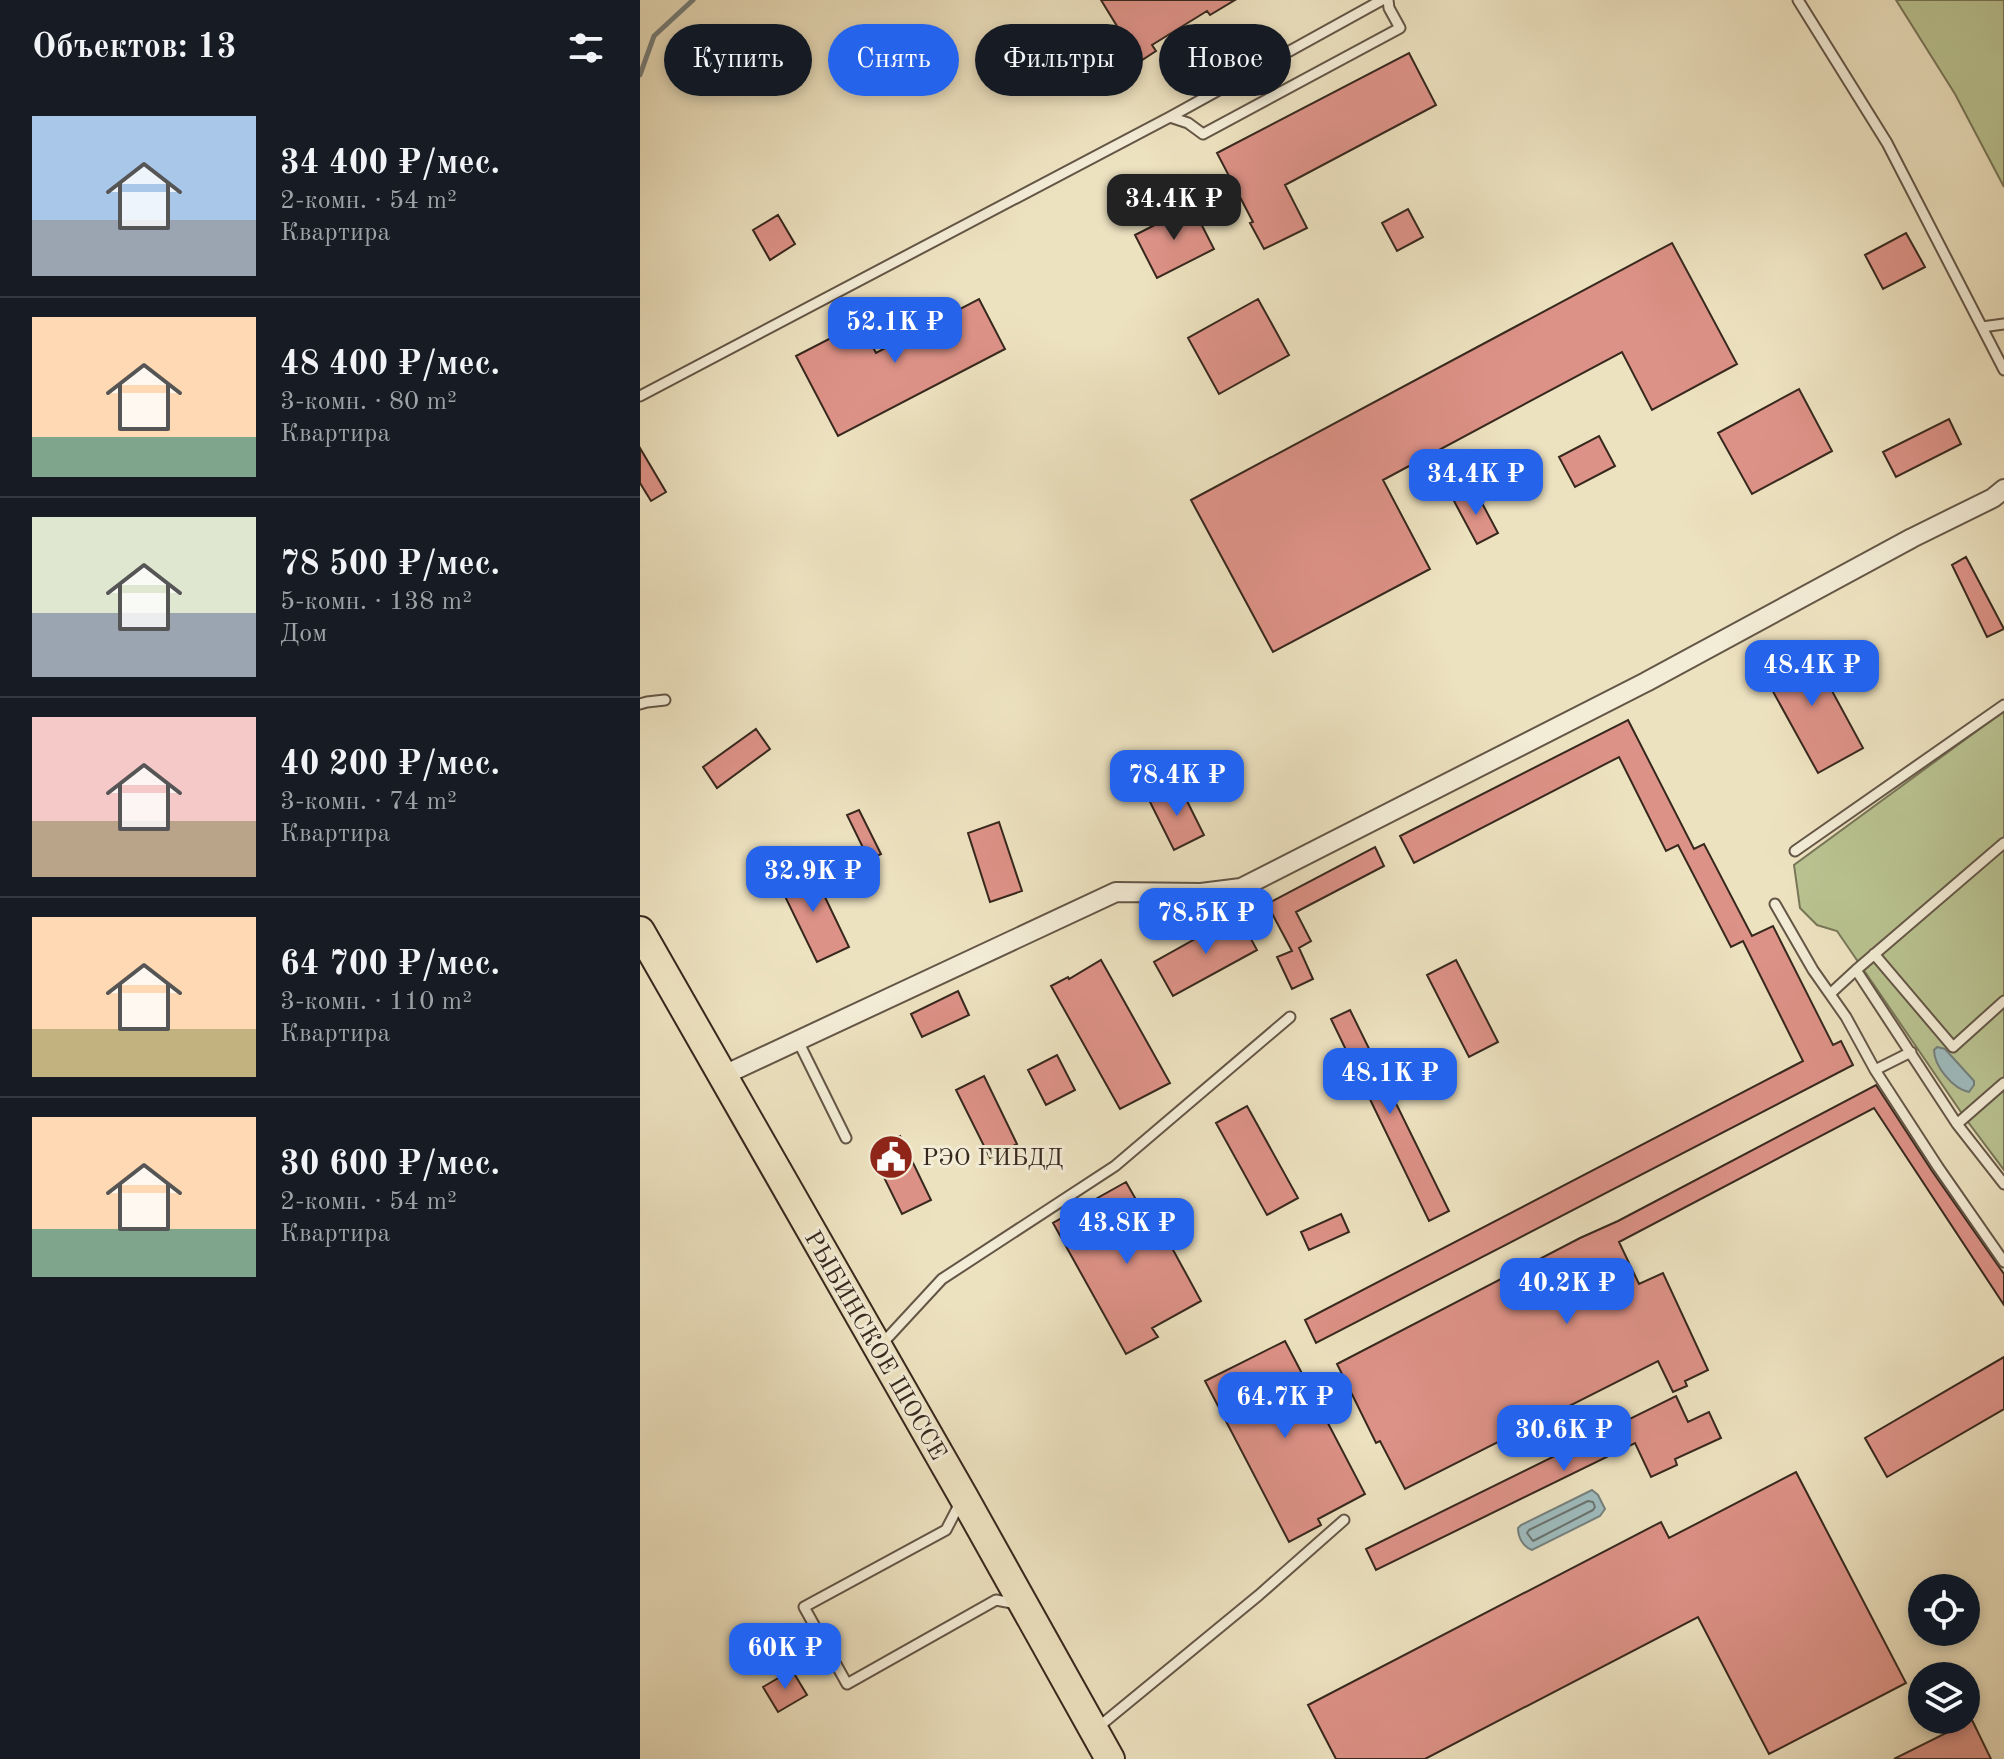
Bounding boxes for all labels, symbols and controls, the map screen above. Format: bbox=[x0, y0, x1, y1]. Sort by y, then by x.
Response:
chip: Купить bbox=[664, 24, 812, 96]
chip: Снять bbox=[828, 24, 959, 96]
chip: Фильтры bbox=[975, 24, 1143, 96]
chip: Новое bbox=[1159, 24, 1291, 96]
icon: filters bbox=[564, 26, 608, 70]
text: Объектов: 13 bbox=[32, 31, 236, 65]
text: 34 400 ₽/мес. bbox=[280, 147, 500, 181]
icon: home bbox=[96, 148, 192, 244]
pin: 34.4K ₽ bbox=[1100, 174, 1248, 242]
text: 34.4K ₽ bbox=[1125, 187, 1223, 213]
text: 2-комн. · 54 m² bbox=[280, 188, 457, 214]
text: Квартира bbox=[280, 220, 390, 246]
pin: 52.1K ₽ bbox=[821, 297, 969, 365]
text: 52.1K ₽ bbox=[846, 310, 944, 336]
text: 48 400 ₽/мес. bbox=[280, 348, 500, 382]
icon: home bbox=[96, 349, 192, 445]
text: 3-комн. · 80 m² bbox=[280, 389, 457, 415]
text: Квартира bbox=[280, 421, 390, 447]
pin: 34.4K ₽ bbox=[1402, 449, 1550, 517]
text: 34.4K ₽ bbox=[1427, 462, 1525, 488]
text: 78 500 ₽/мес. bbox=[280, 548, 500, 582]
icon: home bbox=[96, 549, 192, 645]
text: 5-комн. · 138 m² bbox=[280, 589, 472, 615]
text: Дом bbox=[280, 621, 327, 647]
pin: 48.4K ₽ bbox=[1738, 640, 1886, 708]
text: 48.4K ₽ bbox=[1763, 653, 1861, 679]
text: 40 200 ₽/мес. bbox=[280, 748, 500, 782]
icon: home bbox=[96, 749, 192, 845]
pin: 78.4K ₽ bbox=[1103, 750, 1251, 818]
text: 78.4K ₽ bbox=[1128, 763, 1226, 789]
text: 3-комн. · 74 m² bbox=[280, 789, 457, 815]
text: Квартира bbox=[280, 821, 390, 847]
pin: 32.9K ₽ bbox=[739, 846, 887, 914]
text: 32.9K ₽ bbox=[764, 859, 862, 885]
pin: 78.5K ₽ bbox=[1132, 888, 1280, 956]
text: 78.5K ₽ bbox=[1157, 901, 1255, 927]
text: 64 700 ₽/мес. bbox=[280, 948, 500, 982]
icon: home bbox=[96, 949, 192, 1045]
text: 3-комн. · 110 m² bbox=[280, 989, 472, 1015]
text: Квартира bbox=[280, 1021, 390, 1047]
pin: 48.1K ₽ bbox=[1316, 1048, 1464, 1116]
text: 48.1K ₽ bbox=[1341, 1061, 1439, 1087]
public building icon: РЭО ГИБДД bbox=[867, 1133, 915, 1181]
place label: РЭО ГИБДД bbox=[922, 1147, 1063, 1171]
text: 30 600 ₽/мес. bbox=[280, 1148, 500, 1182]
icon: home bbox=[96, 1149, 192, 1245]
text: 2-комн. · 54 m² bbox=[280, 1189, 457, 1215]
pin: 43.8K ₽ bbox=[1053, 1198, 1201, 1266]
text: 43.8K ₽ bbox=[1078, 1211, 1176, 1237]
text: Квартира bbox=[280, 1221, 390, 1247]
street label: РЫБИНСКОЕ ШОССЕ bbox=[799, 1227, 950, 1465]
pin: 40.2K ₽ bbox=[1493, 1258, 1641, 1326]
text: 40.2K ₽ bbox=[1518, 1271, 1616, 1297]
pin: 64.7K ₽ bbox=[1211, 1372, 1359, 1440]
text: 64.7K ₽ bbox=[1236, 1385, 1334, 1411]
pin: 30.6K ₽ bbox=[1490, 1405, 1638, 1473]
text: 30.6K ₽ bbox=[1515, 1418, 1613, 1444]
map controls bbox=[1908, 1574, 1980, 1734]
button: locate bbox=[1908, 1574, 1980, 1646]
pin: 60K ₽ bbox=[729, 1623, 841, 1691]
text: 60K ₽ bbox=[747, 1636, 823, 1662]
button: layers bbox=[1908, 1662, 1980, 1734]

